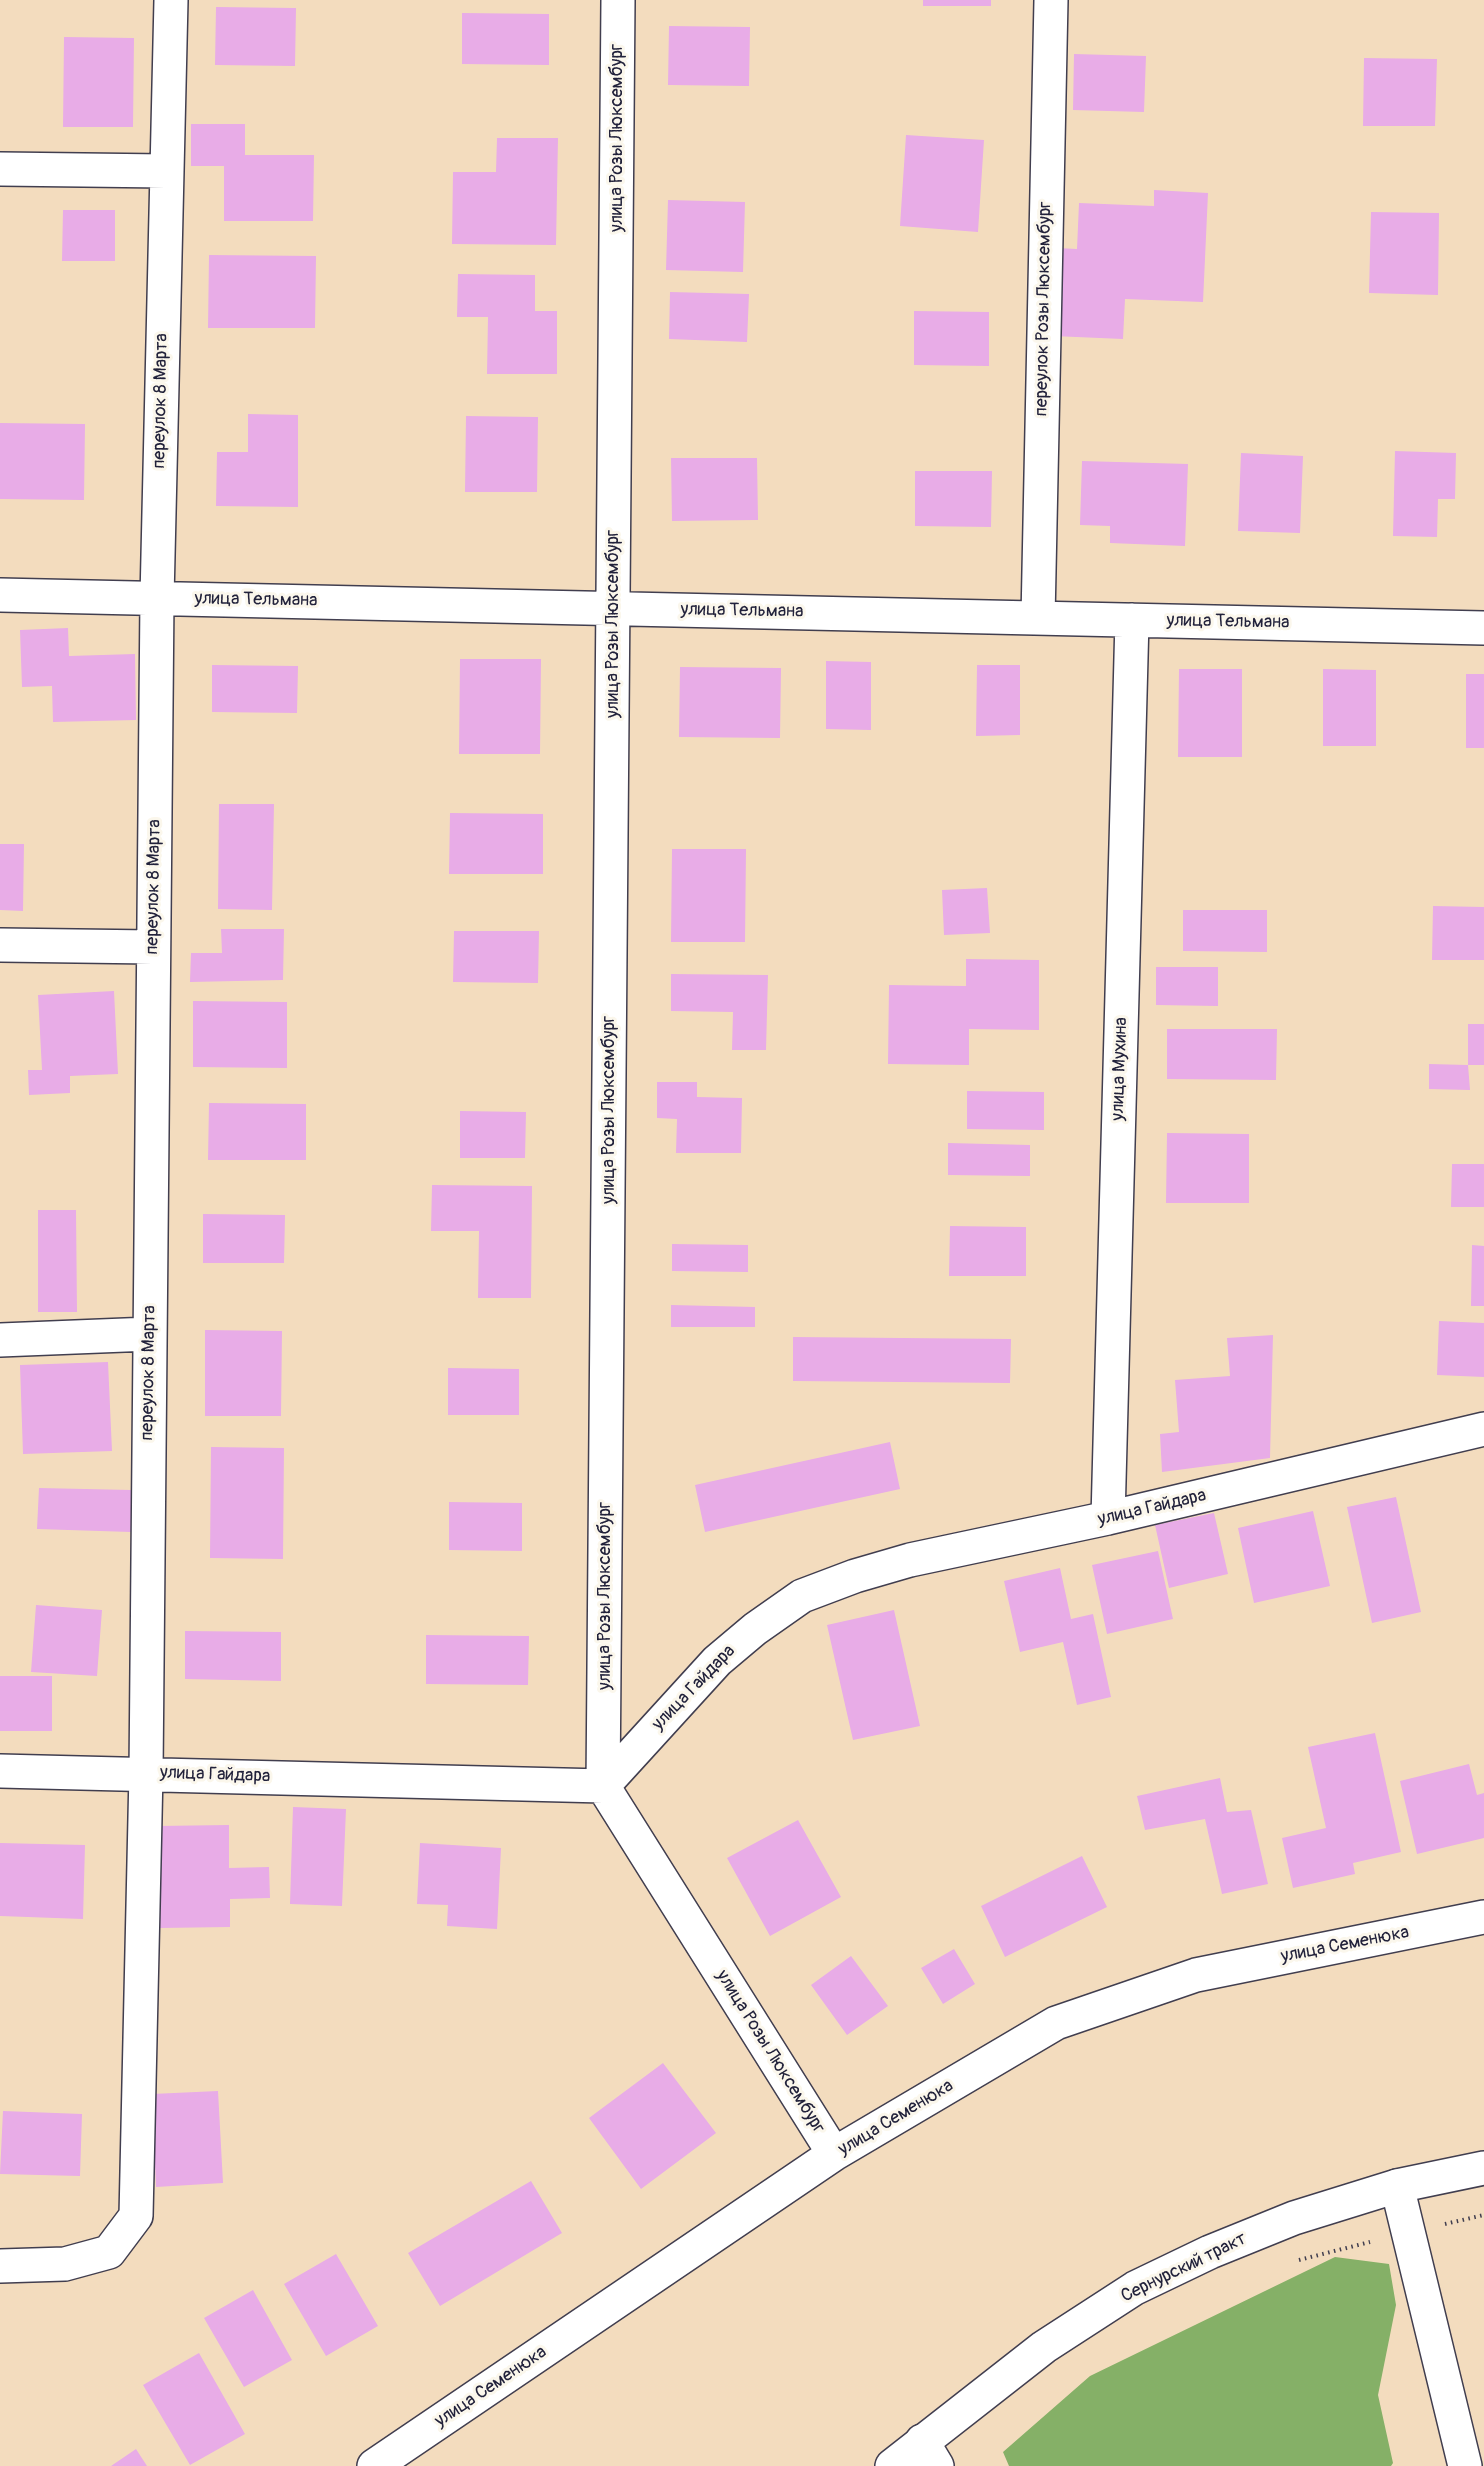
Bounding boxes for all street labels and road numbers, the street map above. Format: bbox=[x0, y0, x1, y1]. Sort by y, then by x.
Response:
street label: улица Розы Люксембург bbox=[606, 44, 628, 232]
street label: переулок Розы Люксембург bbox=[1031, 201, 1057, 417]
street label: переулок 8 Марта bbox=[149, 333, 173, 469]
street label: улица Розы Люксембург bbox=[602, 530, 624, 718]
street label: улица Тельмана bbox=[194, 588, 318, 612]
street label: улица Тельмана bbox=[680, 599, 804, 623]
street label: улица Тельмана bbox=[1166, 610, 1290, 634]
street label: переулок 8 Марта bbox=[142, 819, 166, 955]
street label: улица Розы Люксембург bbox=[598, 1016, 620, 1204]
street label: улица Мухина bbox=[1107, 1017, 1133, 1121]
street label: переулок 8 Марта bbox=[137, 1305, 161, 1441]
street label: улица Гайдара bbox=[1096, 1485, 1208, 1531]
street label: улица Розы Люксембург bbox=[594, 1502, 616, 1690]
street label: улица Гайдара bbox=[648, 1641, 740, 1735]
street label: улица Гайдара bbox=[159, 1762, 271, 1788]
street label: улица Семенюка bbox=[1279, 1922, 1411, 1968]
street label: улица Розы Люксембург bbox=[711, 1967, 829, 2137]
street label: улица Семенюка bbox=[835, 2075, 957, 2161]
street label: Сернурский тракт bbox=[1118, 2228, 1250, 2308]
street label: улица Семенюка bbox=[431, 2342, 551, 2432]

